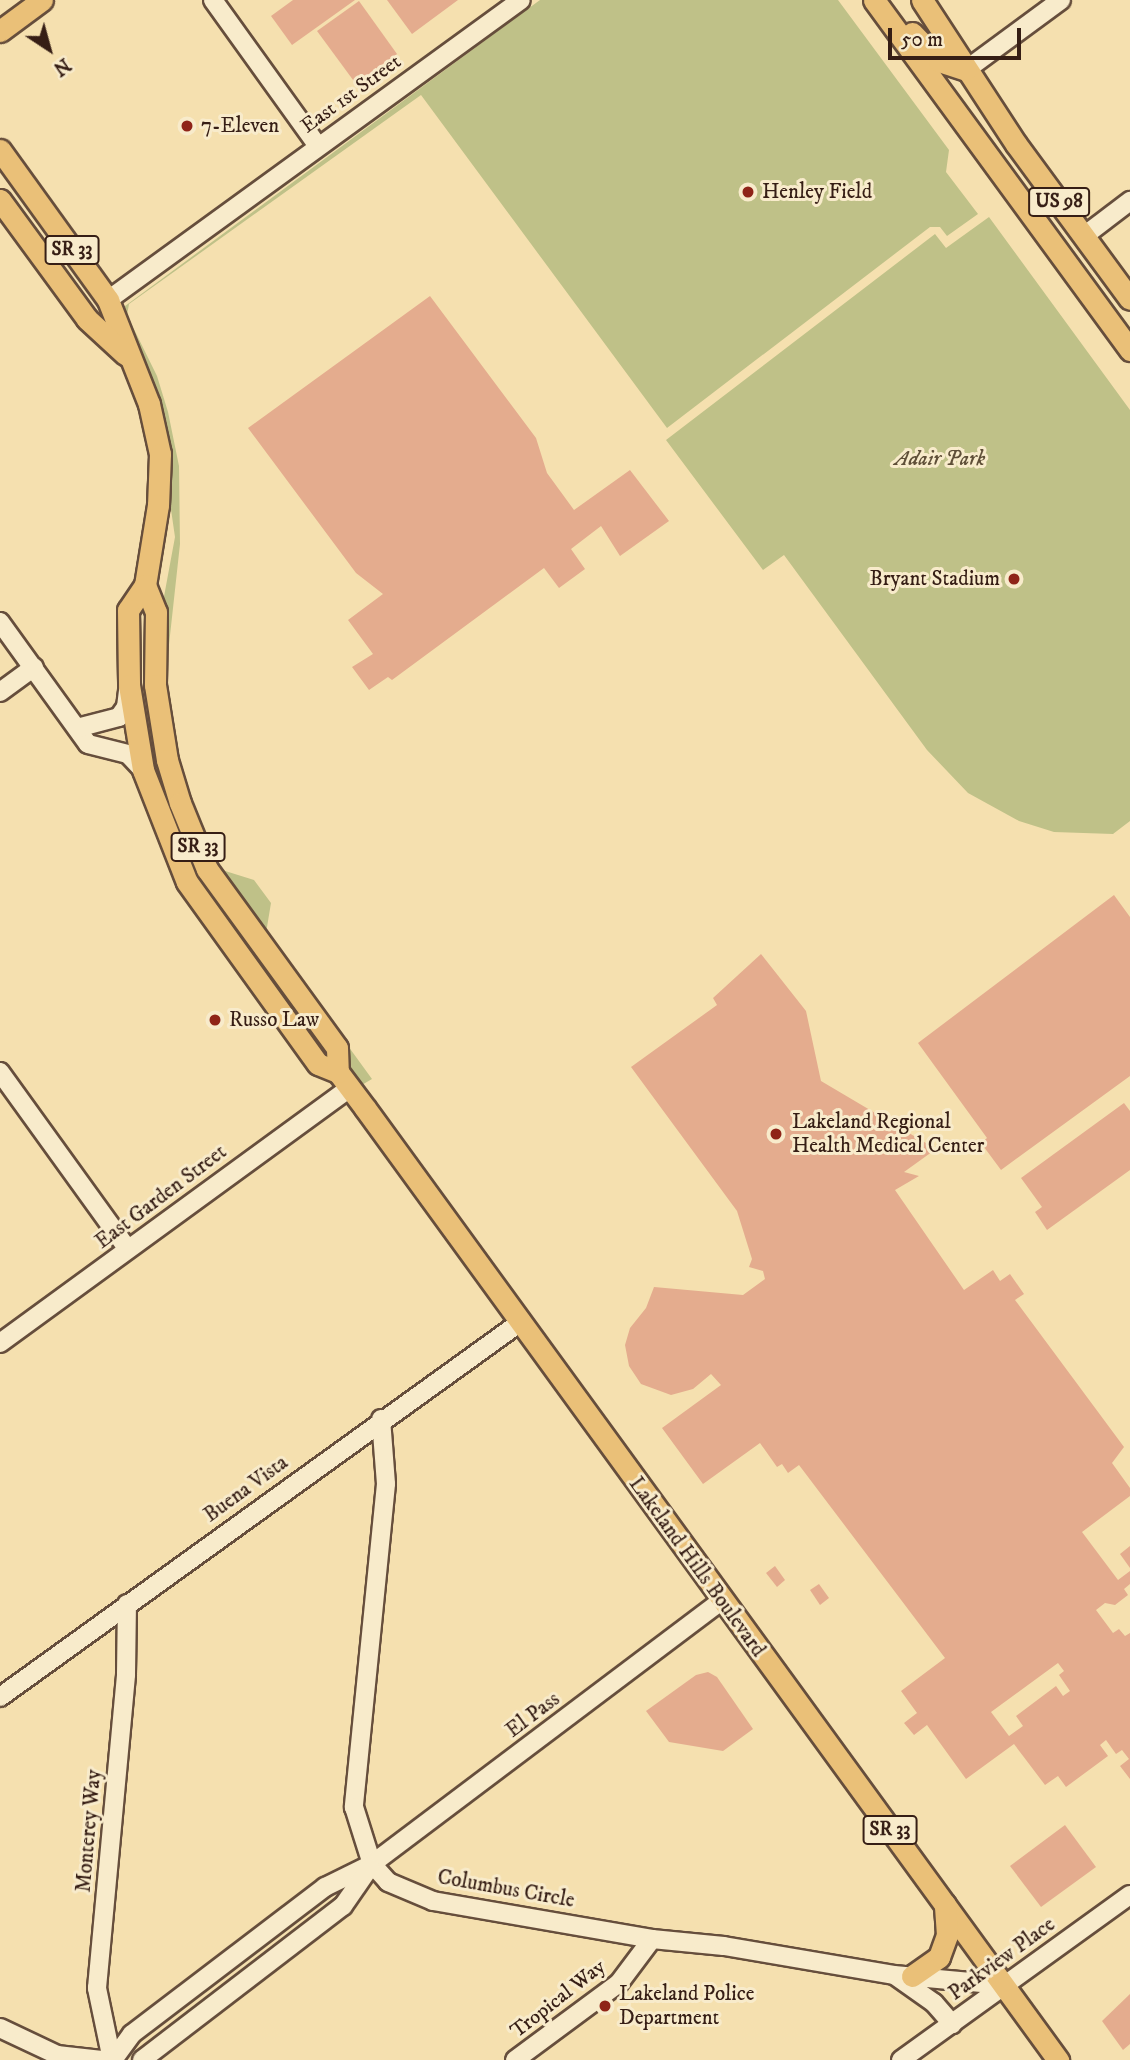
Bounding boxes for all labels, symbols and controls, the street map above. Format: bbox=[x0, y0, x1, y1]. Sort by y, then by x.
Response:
north arrow bbox=[14, 14, 84, 84]
scale bar bbox=[892, 14, 1025, 58]
text: 50 m bbox=[901, 27, 943, 53]
street label: East 1st Street bbox=[296, 49, 406, 139]
text: N bbox=[49, 52, 75, 80]
place label: 7-Eleven bbox=[201, 113, 279, 139]
marker: 7-Eleven bbox=[179, 118, 195, 134]
place label: Henley Field bbox=[762, 179, 872, 205]
marker: Henley Field bbox=[740, 184, 756, 200]
road number: US 98 bbox=[1028, 186, 1090, 218]
road number: SR 33 bbox=[44, 234, 100, 266]
park label: Adair Park bbox=[895, 446, 985, 472]
place label: Bryant Stadium bbox=[870, 566, 1000, 592]
marker: Bryant Stadium bbox=[1006, 571, 1022, 587]
road number: SR 33 bbox=[170, 832, 226, 862]
place label: Russo Law bbox=[229, 1007, 319, 1033]
marker: Russo Law bbox=[207, 1012, 223, 1028]
place label: Lakeland Regional Health Medical Center bbox=[792, 1109, 984, 1159]
marker: Lakeland Regional Health Medical Center bbox=[766, 1124, 786, 1144]
street label: East Garden Street bbox=[90, 1139, 232, 1255]
street label: Buena Vista bbox=[199, 1450, 293, 1528]
street label: Lakeland Hills Boulevard bbox=[623, 1472, 771, 1662]
street label: El Pass bbox=[501, 1687, 565, 1743]
street label: Monterey Way bbox=[71, 1769, 107, 1893]
road number: SR 33 bbox=[862, 1814, 918, 1846]
street label: Columbus Circle bbox=[436, 1865, 576, 1913]
street label: Parkview Place bbox=[944, 1912, 1060, 2006]
street label: Tropical Way bbox=[506, 1954, 610, 2044]
place label: Lakeland Police Department bbox=[619, 1981, 754, 2031]
marker: Lakeland Police Department bbox=[597, 1998, 613, 2014]

